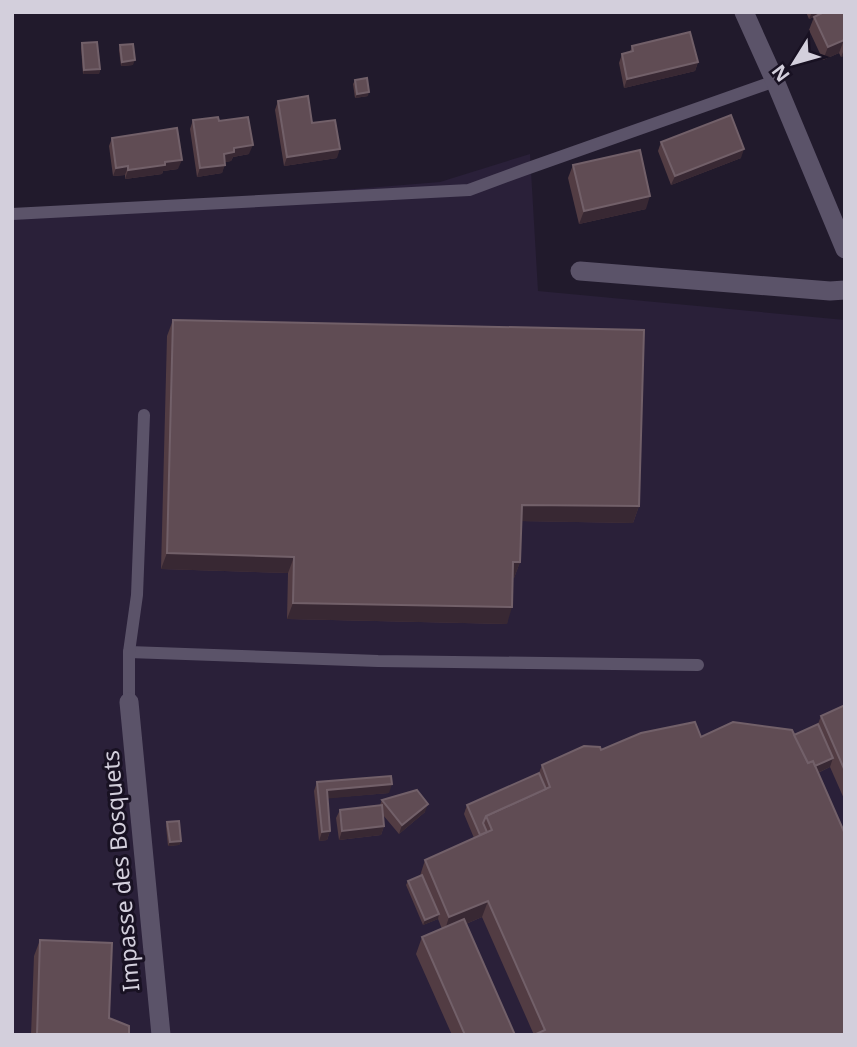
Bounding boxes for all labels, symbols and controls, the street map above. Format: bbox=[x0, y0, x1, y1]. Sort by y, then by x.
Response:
north arrow bbox=[759, 28, 829, 98]
text: N bbox=[765, 59, 795, 87]
street label: Impasse des Bosquets bbox=[94, 749, 146, 993]

